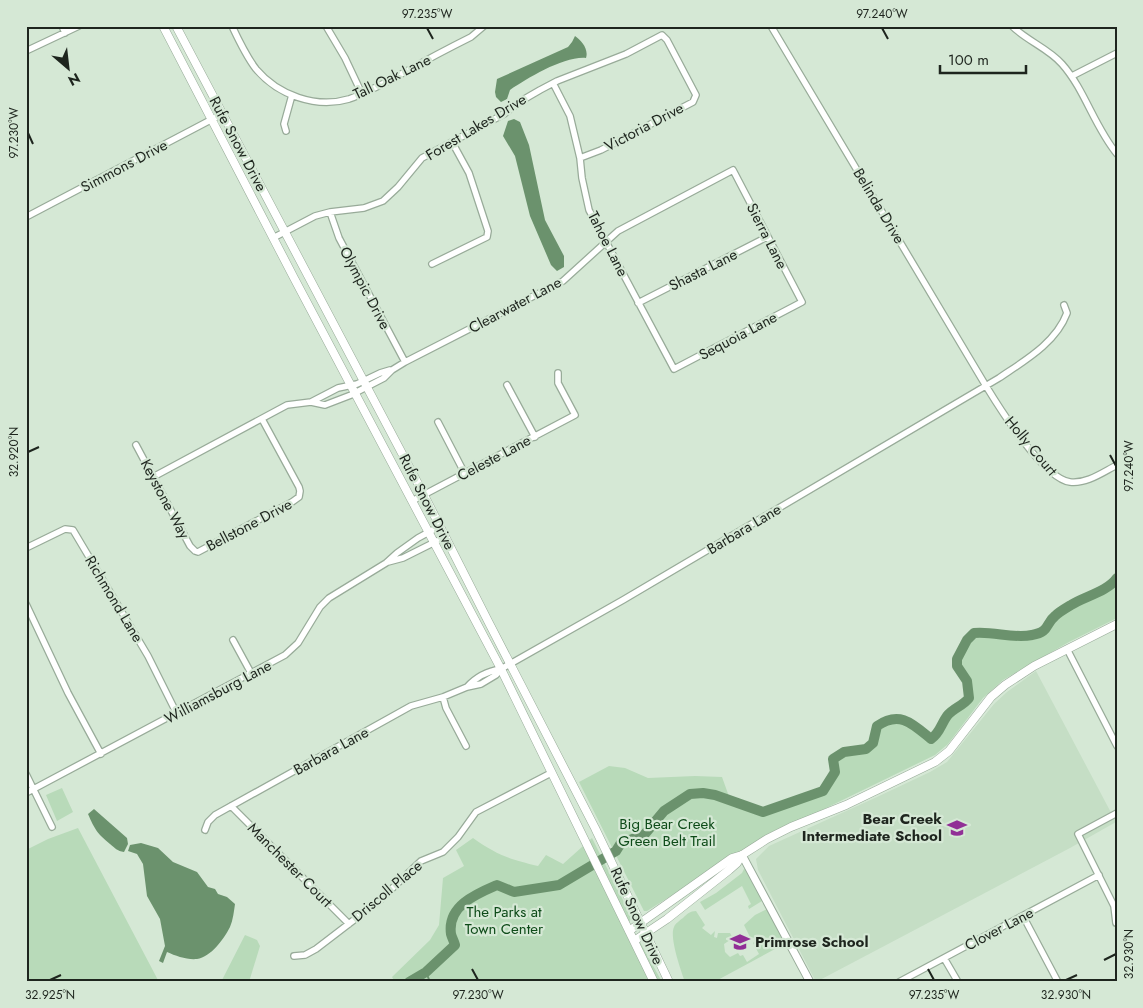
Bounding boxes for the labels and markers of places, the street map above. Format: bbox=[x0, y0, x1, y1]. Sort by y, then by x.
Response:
place label: Bear Creek Intermediate School bbox=[802, 808, 942, 847]
school or university icon: Bear Creek Intermediate School bbox=[946, 817, 968, 839]
school or university icon: Primrose School bbox=[729, 931, 751, 953]
place label: Primrose School bbox=[755, 931, 868, 953]

